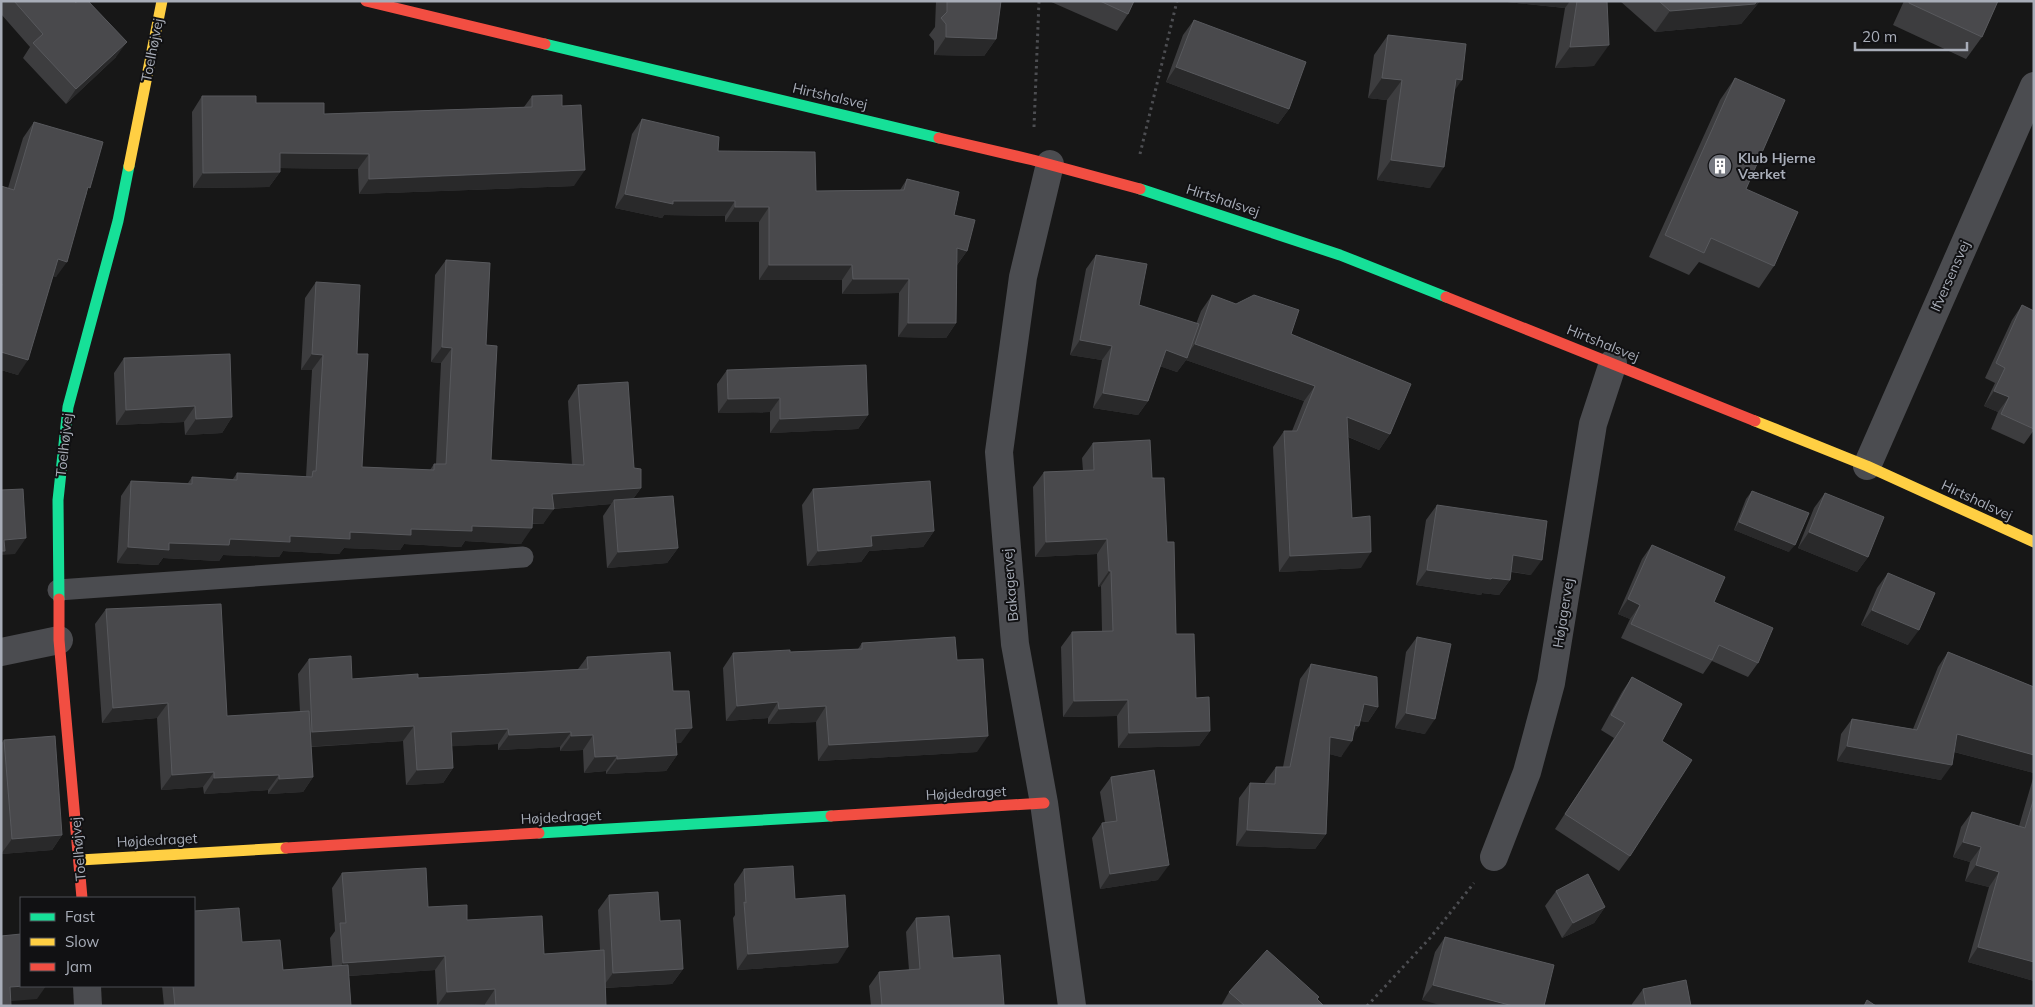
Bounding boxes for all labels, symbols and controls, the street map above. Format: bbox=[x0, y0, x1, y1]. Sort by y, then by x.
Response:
street label: Toelhøjvej bbox=[137, 17, 167, 83]
scale bar bbox=[1855, 20, 1968, 52]
text: 20 m bbox=[1862, 27, 1897, 46]
street label: Hirtshalsvej bbox=[791, 79, 869, 113]
place label: Klub Hjerne Værket bbox=[1737, 149, 1816, 183]
building icon: Klub Hjerne Værket bbox=[1707, 153, 1733, 179]
street label: Hirtshalsvej bbox=[1184, 180, 1262, 220]
street label: Ifversensvej bbox=[1926, 238, 1974, 314]
street label: Hirtshalsvej bbox=[1564, 320, 1642, 366]
street label: Toelhøjvej bbox=[52, 412, 76, 478]
street label: Hirtshalsvej bbox=[1939, 476, 2015, 524]
street label: Bakagervej bbox=[998, 548, 1022, 622]
street label: Højagervej bbox=[1549, 577, 1577, 649]
street label: Højdedraget bbox=[925, 782, 1007, 804]
street label: Højdedraget bbox=[520, 806, 602, 828]
street label: Toelhøjvej bbox=[66, 816, 90, 882]
street label: Højdedraget bbox=[116, 829, 198, 851]
legend bbox=[20, 897, 195, 987]
text: Fast bbox=[65, 907, 95, 926]
text: Slow bbox=[65, 932, 99, 951]
text: Jam bbox=[65, 957, 92, 976]

